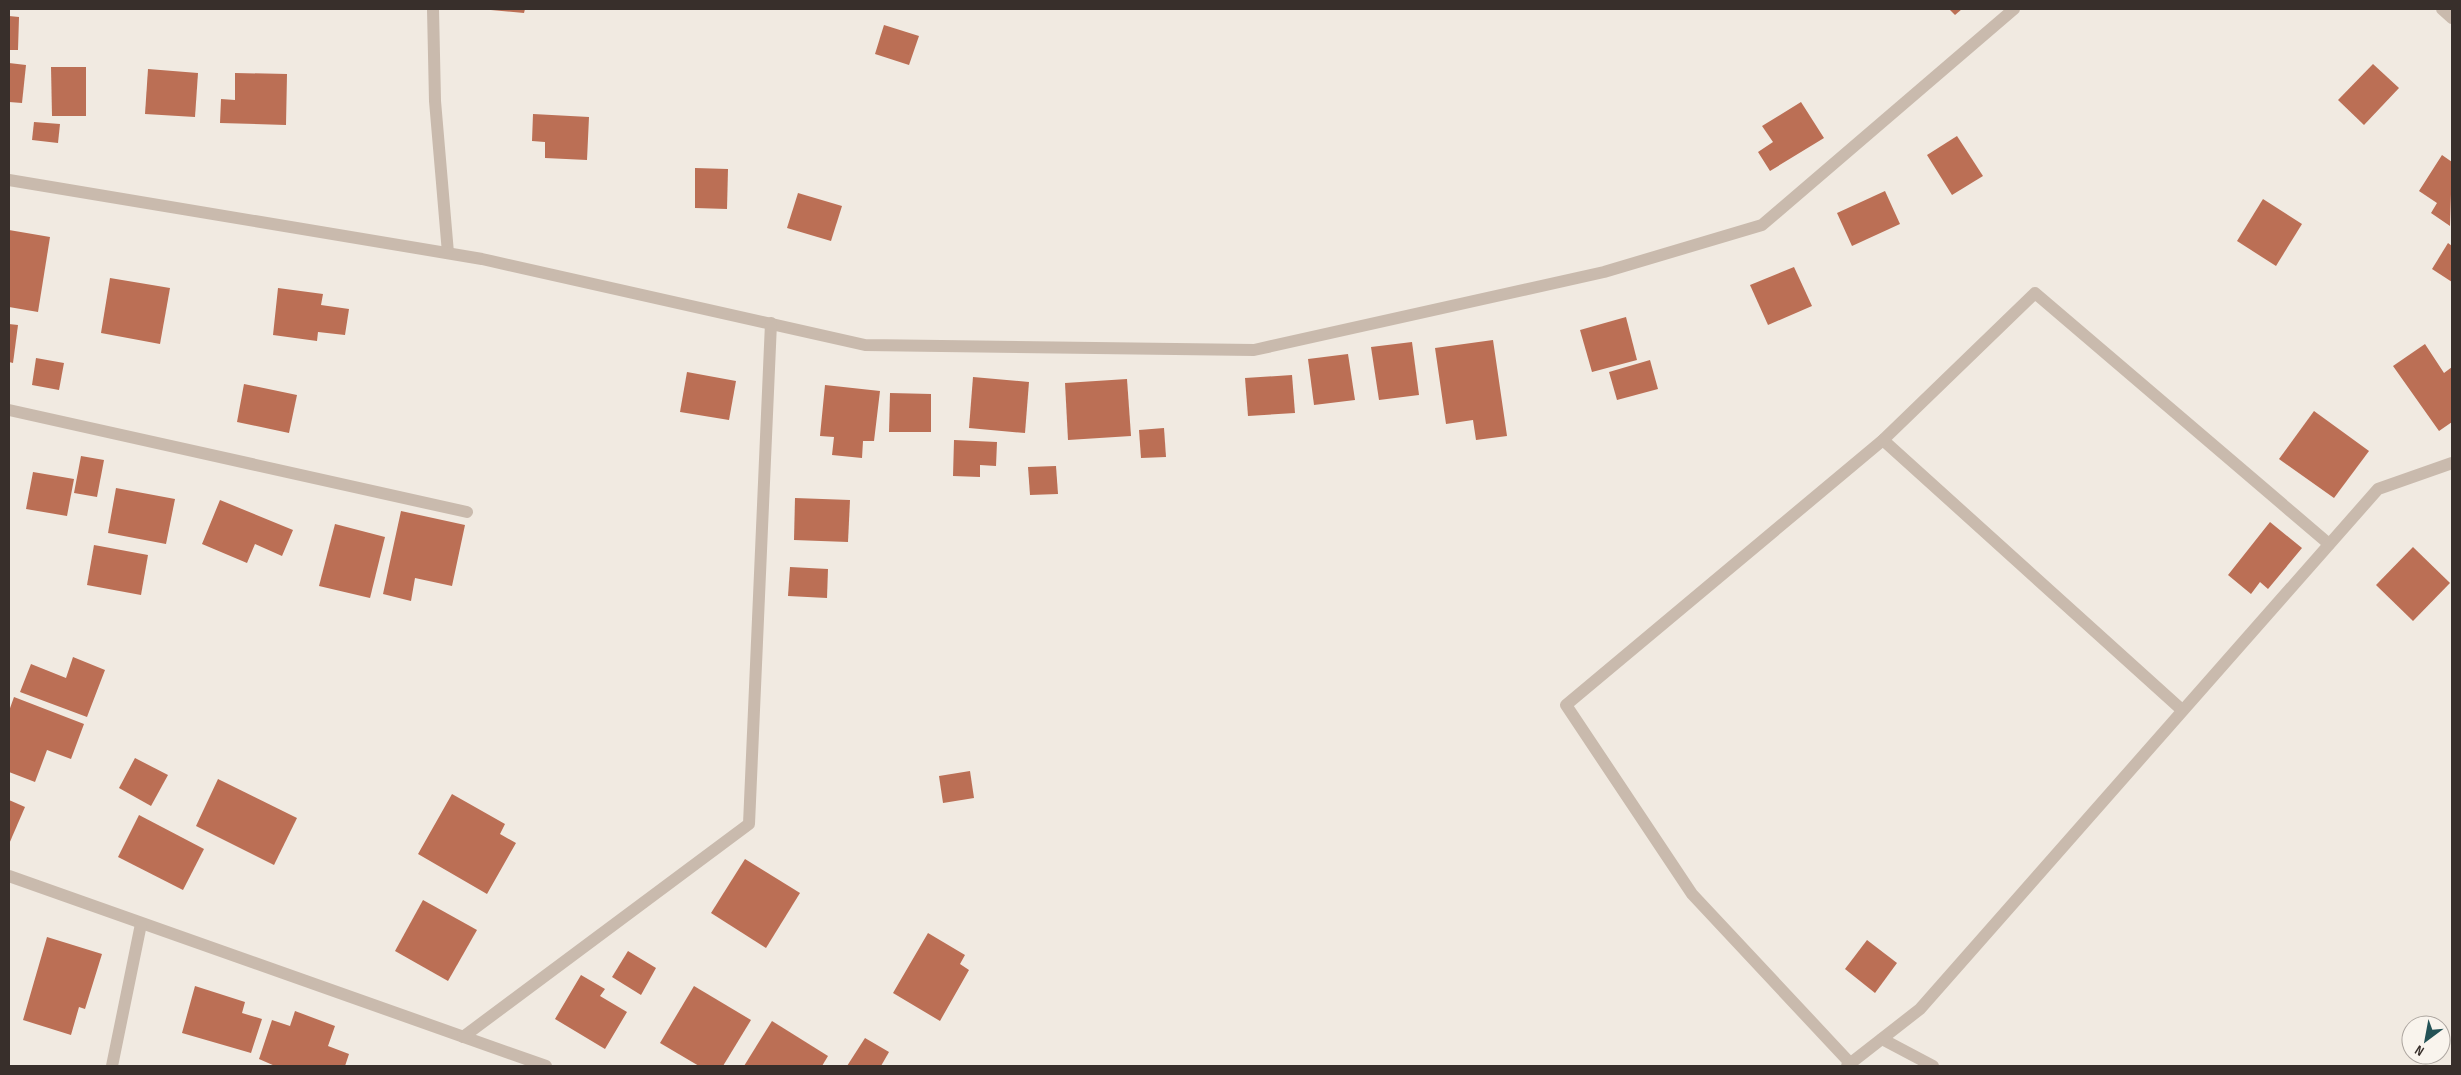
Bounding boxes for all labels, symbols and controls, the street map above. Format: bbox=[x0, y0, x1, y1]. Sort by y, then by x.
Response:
north arrow bbox=[2401, 1015, 2451, 1065]
text: N bbox=[2412, 1041, 2427, 1060]

